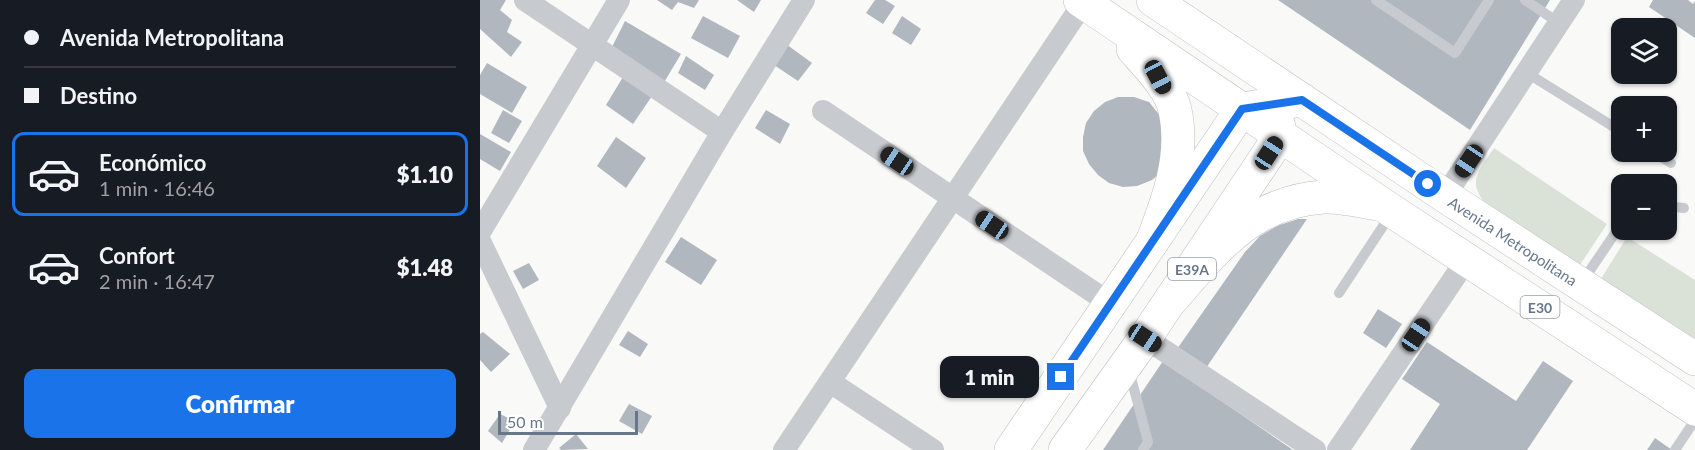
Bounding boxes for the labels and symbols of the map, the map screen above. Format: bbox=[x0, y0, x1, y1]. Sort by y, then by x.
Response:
car bbox=[1142, 57, 1174, 97]
car bbox=[1252, 133, 1286, 173]
car bbox=[1451, 141, 1487, 181]
car bbox=[877, 143, 917, 179]
route start bbox=[1414, 170, 1441, 197]
street label: Avenida Metropolitana bbox=[1445, 193, 1581, 289]
car bbox=[972, 207, 1012, 243]
road number: E39A bbox=[1168, 258, 1216, 280]
road number: E30 bbox=[1520, 296, 1560, 318]
car bbox=[1398, 315, 1434, 355]
car bbox=[1125, 321, 1165, 355]
callout: 1 min bbox=[941, 356, 1040, 398]
route end bbox=[1047, 363, 1074, 390]
scale bar bbox=[498, 408, 638, 436]

